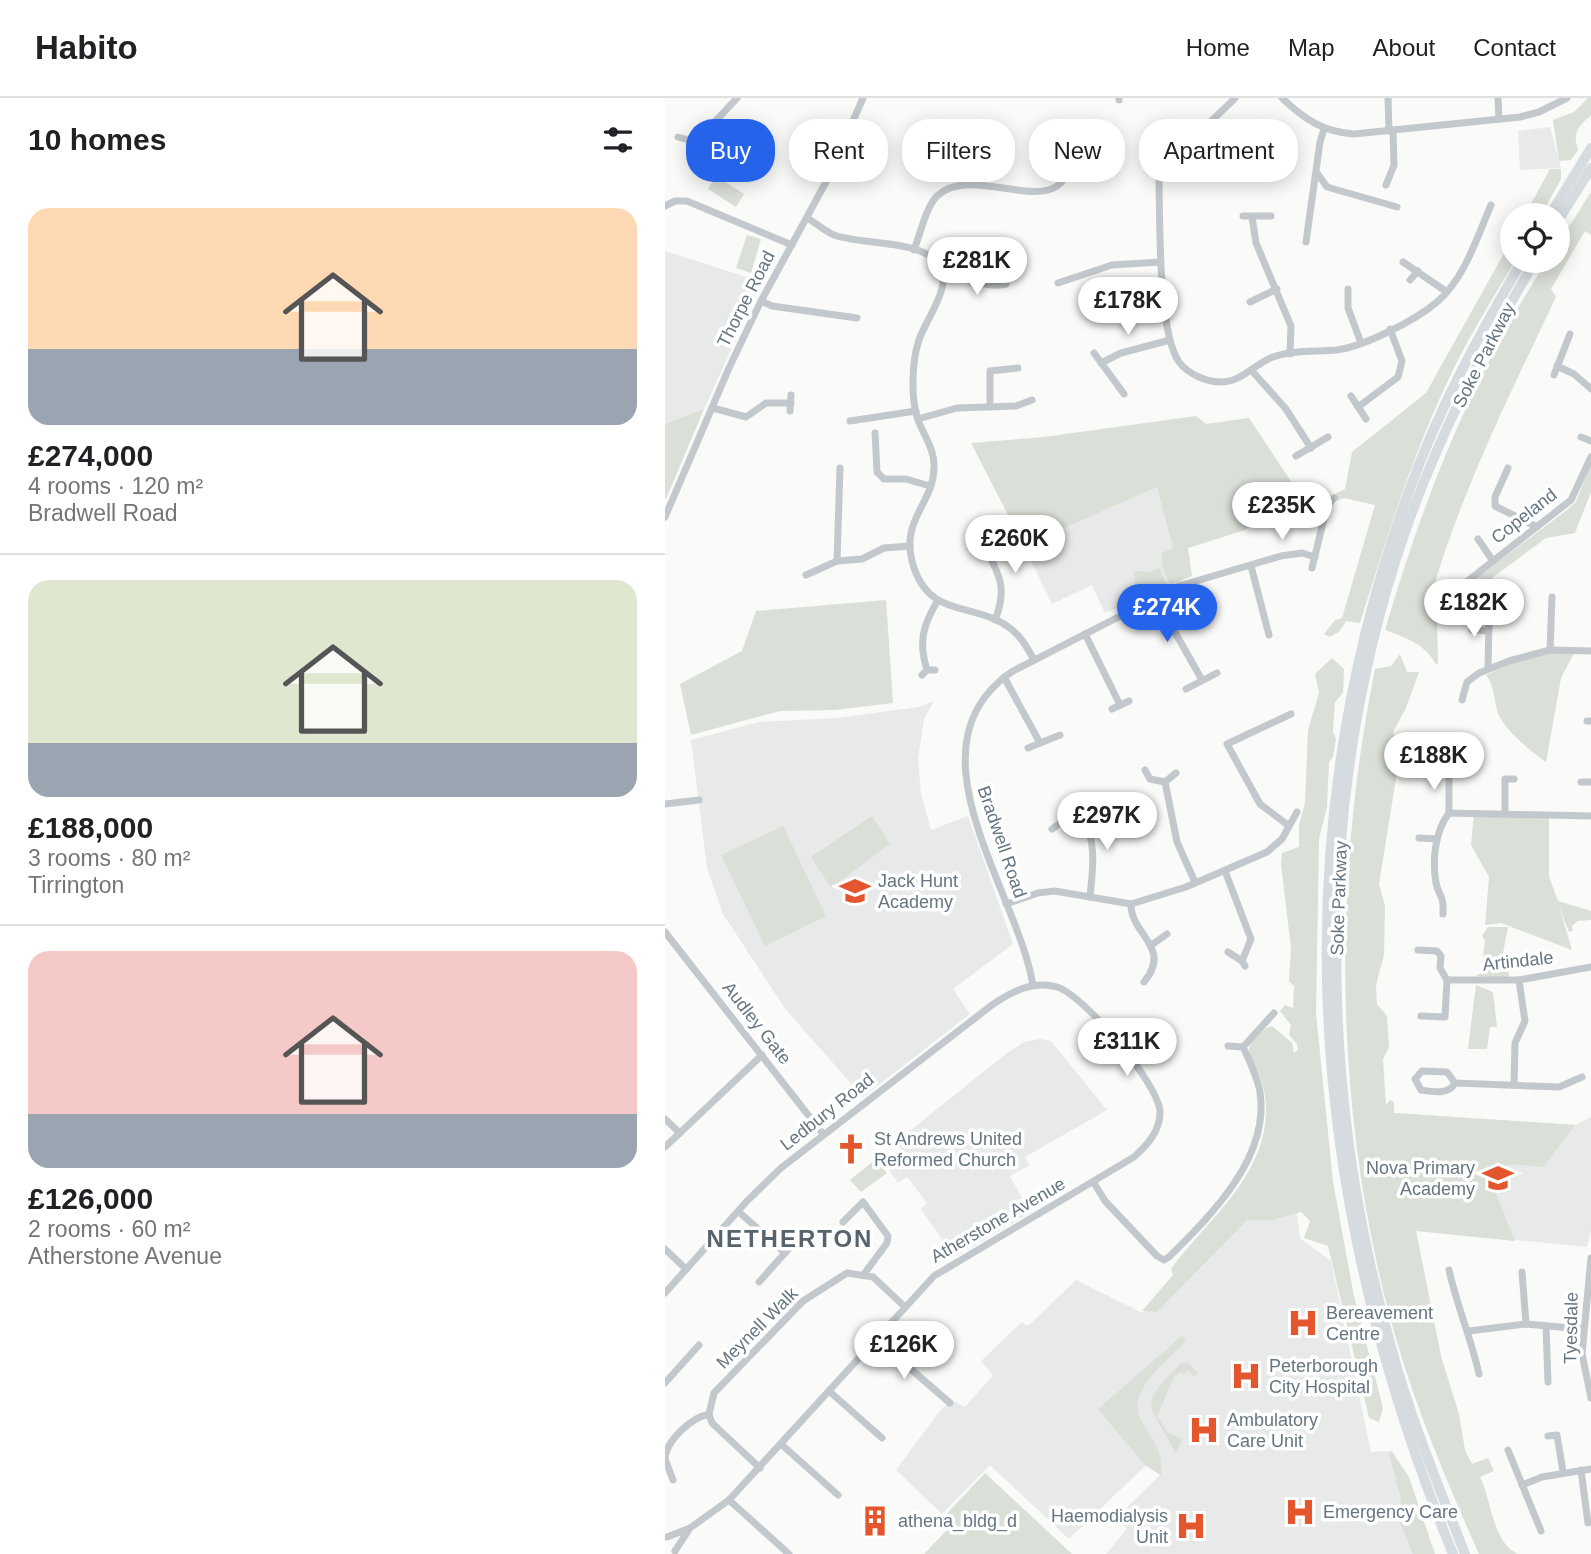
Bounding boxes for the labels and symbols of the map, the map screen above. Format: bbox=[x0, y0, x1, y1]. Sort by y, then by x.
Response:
pin: £281K bbox=[928, 238, 1026, 297]
street label: Thorpe Road bbox=[713, 248, 779, 350]
pin: £178K bbox=[1079, 278, 1177, 337]
street label: Soke Parkway bbox=[1449, 299, 1519, 411]
pin: £235K bbox=[1233, 482, 1331, 542]
street label: Copeland bbox=[1487, 484, 1561, 548]
pin: £260K bbox=[966, 516, 1064, 575]
pin: £182K bbox=[1425, 580, 1523, 639]
pin: £274K bbox=[1118, 584, 1216, 644]
pin: £188K bbox=[1385, 732, 1483, 792]
street label: Bradwell Road bbox=[973, 783, 1031, 901]
pin: £297K bbox=[1058, 792, 1156, 852]
street label: Soke Parkway bbox=[1327, 840, 1351, 956]
place label: Jack Hunt Academy bbox=[878, 871, 958, 912]
school or university icon: Jack Hunt Academy bbox=[838, 874, 872, 908]
street label: Artindale bbox=[1482, 947, 1554, 975]
street label: Audley Gate bbox=[719, 978, 795, 1068]
pin: £311K bbox=[1078, 1018, 1176, 1078]
street label: Ledbury Road bbox=[776, 1069, 878, 1155]
place label: St Andrews United Reformed Church bbox=[874, 1129, 1022, 1170]
church icon: St Andrews United Reformed Church bbox=[834, 1132, 868, 1166]
place label: Nova Primary Academy bbox=[1366, 1158, 1475, 1199]
school or university icon: Nova Primary Academy bbox=[1481, 1161, 1515, 1195]
street label: Atherstone Avenue bbox=[927, 1173, 1069, 1267]
district label: NETHERTON bbox=[707, 1225, 873, 1252]
street label: Meynell Walk bbox=[712, 1283, 802, 1373]
street label: Tyesdale bbox=[1560, 1292, 1582, 1364]
place label: Bereavement Centre bbox=[1326, 1303, 1433, 1344]
hospital icon: Bereavement Centre bbox=[1286, 1306, 1320, 1340]
pin: £126K bbox=[855, 1322, 953, 1381]
place label: Peterborough City Hospital bbox=[1269, 1356, 1378, 1397]
hospital icon: Peterborough City Hospital bbox=[1229, 1359, 1263, 1393]
place label: Ambulatory Care Unit bbox=[1227, 1410, 1318, 1451]
hospital icon: Ambulatory Care Unit bbox=[1187, 1413, 1221, 1447]
hospital icon: Emergency Care bbox=[1283, 1495, 1317, 1529]
place label: Emergency Care bbox=[1323, 1502, 1458, 1522]
building icon: athena_bldg_d bbox=[858, 1504, 892, 1538]
place label: Haemodialysis Unit bbox=[1051, 1506, 1168, 1547]
hospital icon: Haemodialysis Unit bbox=[1174, 1509, 1208, 1543]
place label: athena_bldg_d bbox=[898, 1511, 1017, 1532]

